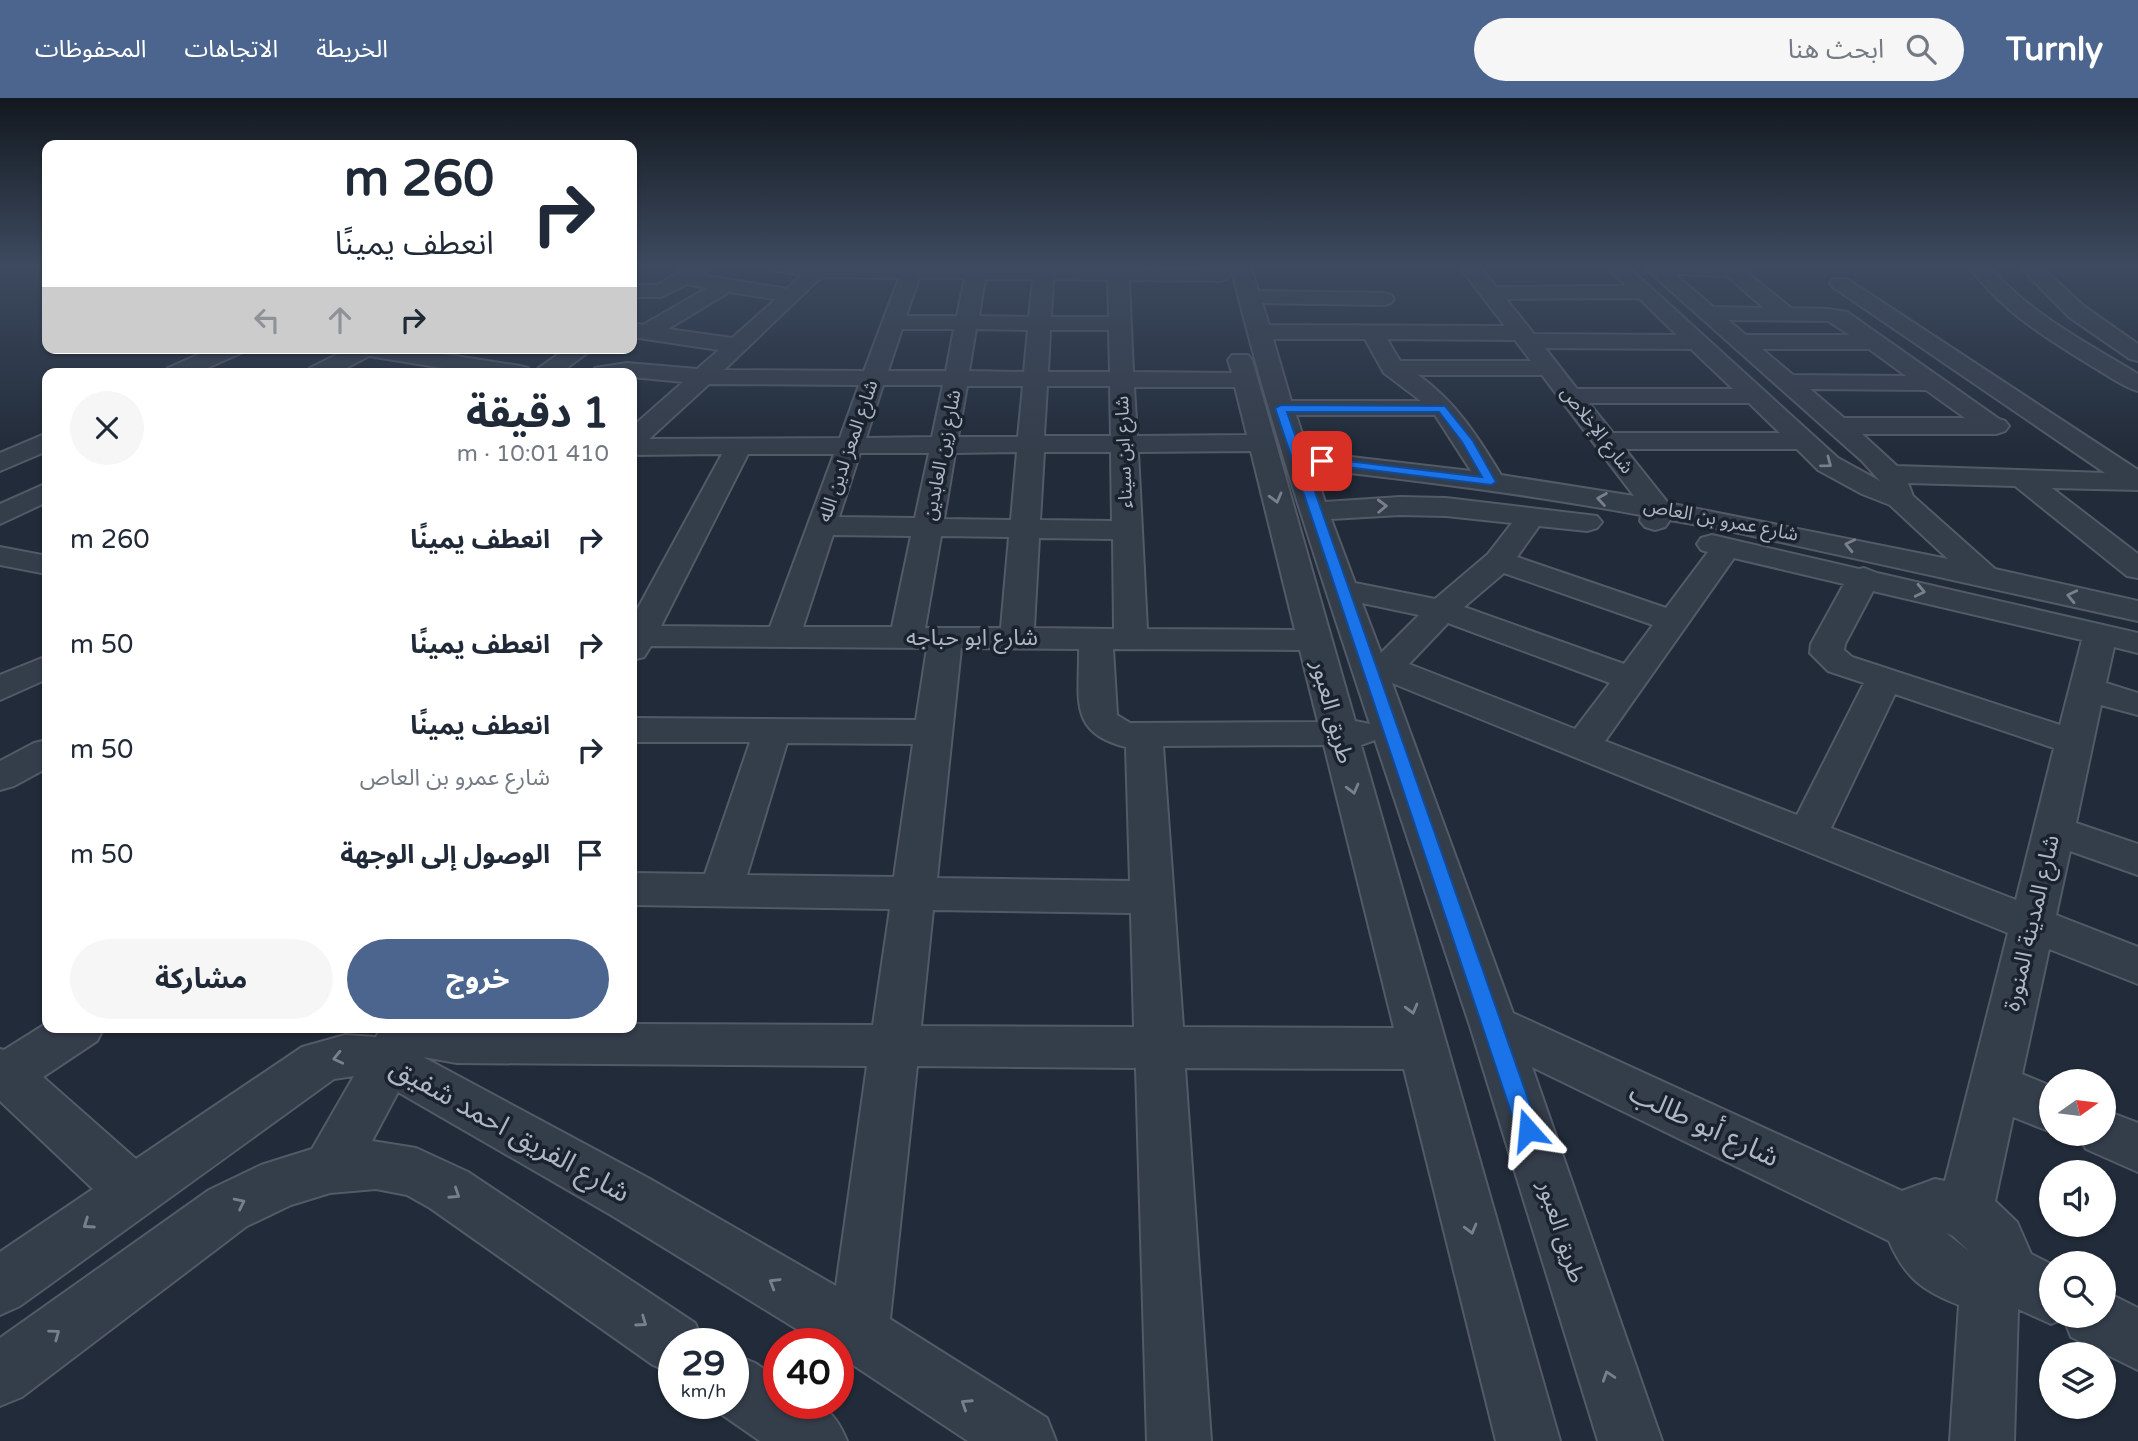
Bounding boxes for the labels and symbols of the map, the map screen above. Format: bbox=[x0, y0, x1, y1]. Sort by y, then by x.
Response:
street label: شارع المعز لدين الله bbox=[813, 377, 885, 526]
street label: شارع الإخلاص bbox=[1554, 382, 1638, 479]
street label: شارع زين العابدين bbox=[919, 388, 967, 523]
street label: شارع ابن سيناء bbox=[1111, 395, 1139, 508]
pin bbox=[1292, 431, 1352, 491]
one-way arrow bbox=[1820, 454, 1832, 467]
one-way arrow bbox=[1268, 492, 1282, 504]
one-way arrow bbox=[1596, 492, 1608, 507]
street label: شارع عمرو بن العاص bbox=[1641, 494, 1800, 548]
one-way arrow bbox=[1377, 499, 1388, 514]
one-way arrow bbox=[1844, 539, 1856, 554]
one-way arrow bbox=[1914, 582, 1926, 597]
one-way arrow bbox=[2066, 590, 2078, 604]
street label: شارع ابو حباجه bbox=[906, 624, 1038, 654]
street label: طريق العبور bbox=[1304, 656, 1359, 767]
one-way arrow bbox=[1345, 783, 1359, 795]
street label: شارع المدينة المنورة bbox=[1998, 832, 2068, 1014]
one-way arrow bbox=[1404, 1003, 1418, 1015]
one-way arrow bbox=[332, 1049, 344, 1064]
street label: شارع الفريق احمد شفيق bbox=[383, 1050, 636, 1213]
north arrow bbox=[2039, 1069, 2116, 1146]
street label: شارع أبو طالب bbox=[1622, 1074, 1785, 1177]
position arrow bbox=[1491, 1093, 1565, 1167]
street label: طريق العبور bbox=[1531, 1176, 1591, 1287]
one-way arrow bbox=[447, 1185, 460, 1198]
one-way arrow bbox=[233, 1197, 245, 1211]
one-way arrow bbox=[83, 1216, 96, 1228]
one-way arrow bbox=[1463, 1223, 1477, 1235]
one-way arrow bbox=[768, 1278, 781, 1291]
one-way arrow bbox=[634, 1314, 647, 1326]
speed limit sign: 40 bbox=[763, 1328, 854, 1419]
one-way arrow bbox=[47, 1330, 60, 1343]
one-way arrow bbox=[1602, 1370, 1617, 1382]
one-way arrow bbox=[961, 1399, 974, 1412]

